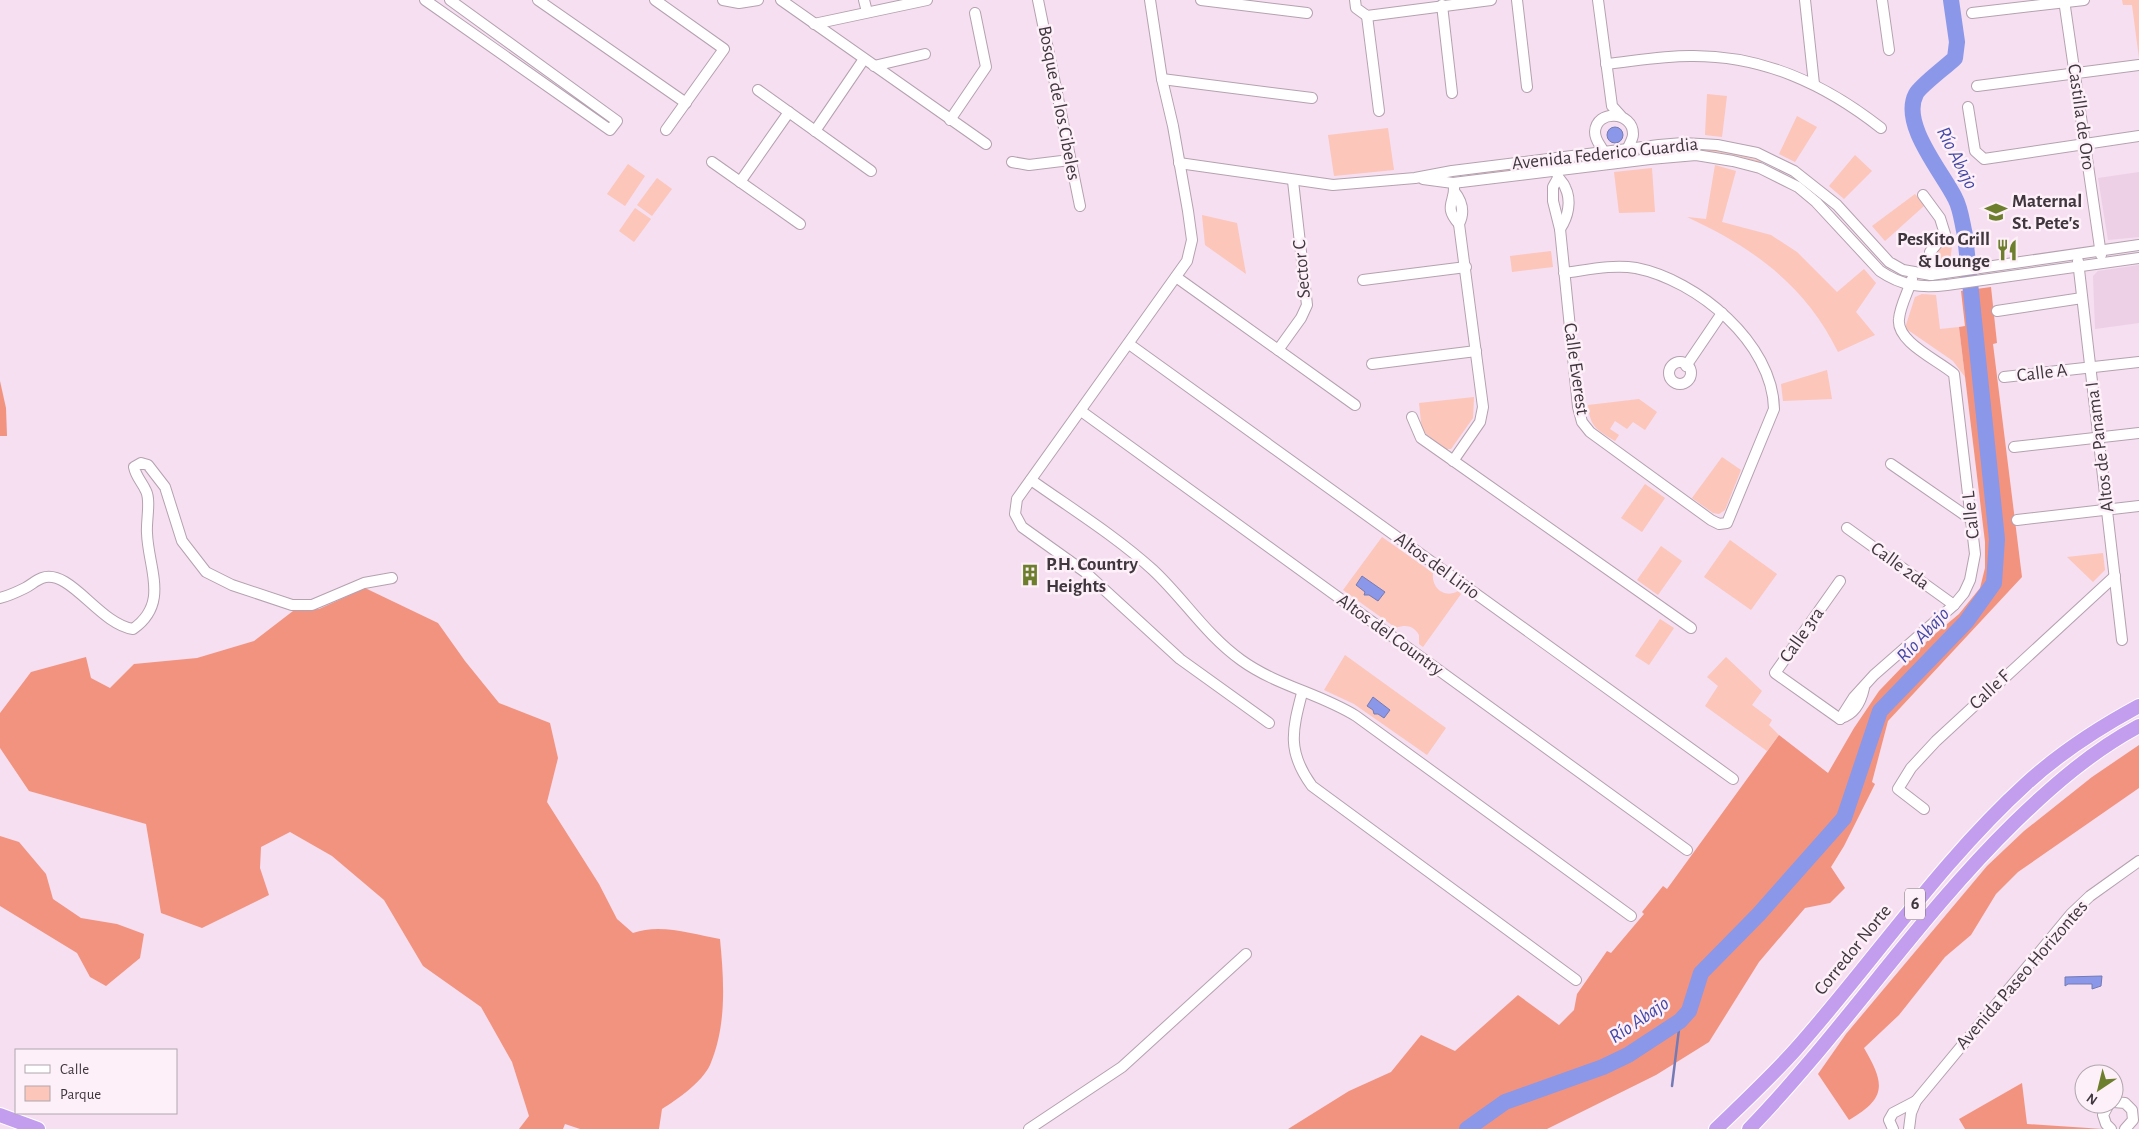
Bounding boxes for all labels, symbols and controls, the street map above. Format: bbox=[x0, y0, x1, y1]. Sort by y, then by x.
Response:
street label: Bosque de los Cibeles bbox=[1035, 24, 1083, 182]
street label: Castilla de Oro bbox=[2064, 63, 2098, 171]
water label: Río Abajo bbox=[1933, 124, 1981, 192]
street label: Avenida Federico Guardia bbox=[1511, 135, 1699, 173]
place label: Maternal St. Pete's bbox=[2012, 192, 2082, 233]
school or university icon: Maternal St. Pete's bbox=[1983, 199, 2009, 225]
place label: PesKito Grill & Lounge bbox=[1897, 230, 1990, 271]
restaurant icon: PesKito Grill & Lounge bbox=[1994, 237, 2020, 263]
street label: Sector C bbox=[1290, 239, 1314, 299]
street label: Calle Everest bbox=[1560, 322, 1592, 416]
street label: Calle A bbox=[2016, 360, 2068, 386]
street label: Altos de Panama I bbox=[2083, 381, 2117, 513]
street label: Calle L bbox=[1959, 490, 1983, 540]
street label: Altos del Lirio bbox=[1391, 529, 1483, 603]
street label: Calle 2da bbox=[1867, 539, 1933, 594]
place label: P.H. Country Heights bbox=[1046, 555, 1138, 596]
building icon: P.H. Country Heights bbox=[1017, 562, 1043, 588]
street label: Altos del Country bbox=[1333, 590, 1447, 680]
street label: Calle 3ra bbox=[1776, 604, 1828, 666]
water label: Río Abajo bbox=[1893, 604, 1953, 666]
street label: Calle F bbox=[1966, 666, 2015, 713]
road number: 6 bbox=[1905, 889, 1925, 920]
street label: Avenida Paseo Horizontes bbox=[1952, 897, 2092, 1053]
street label: Corredor Norte bbox=[1811, 901, 1895, 999]
water label: Río Abajo bbox=[1606, 993, 1672, 1047]
legend bbox=[15, 1049, 178, 1114]
text: Calle bbox=[60, 1062, 89, 1077]
north arrow bbox=[2074, 1064, 2124, 1114]
text: Parque bbox=[60, 1087, 101, 1102]
text: N bbox=[2084, 1090, 2100, 1107]

